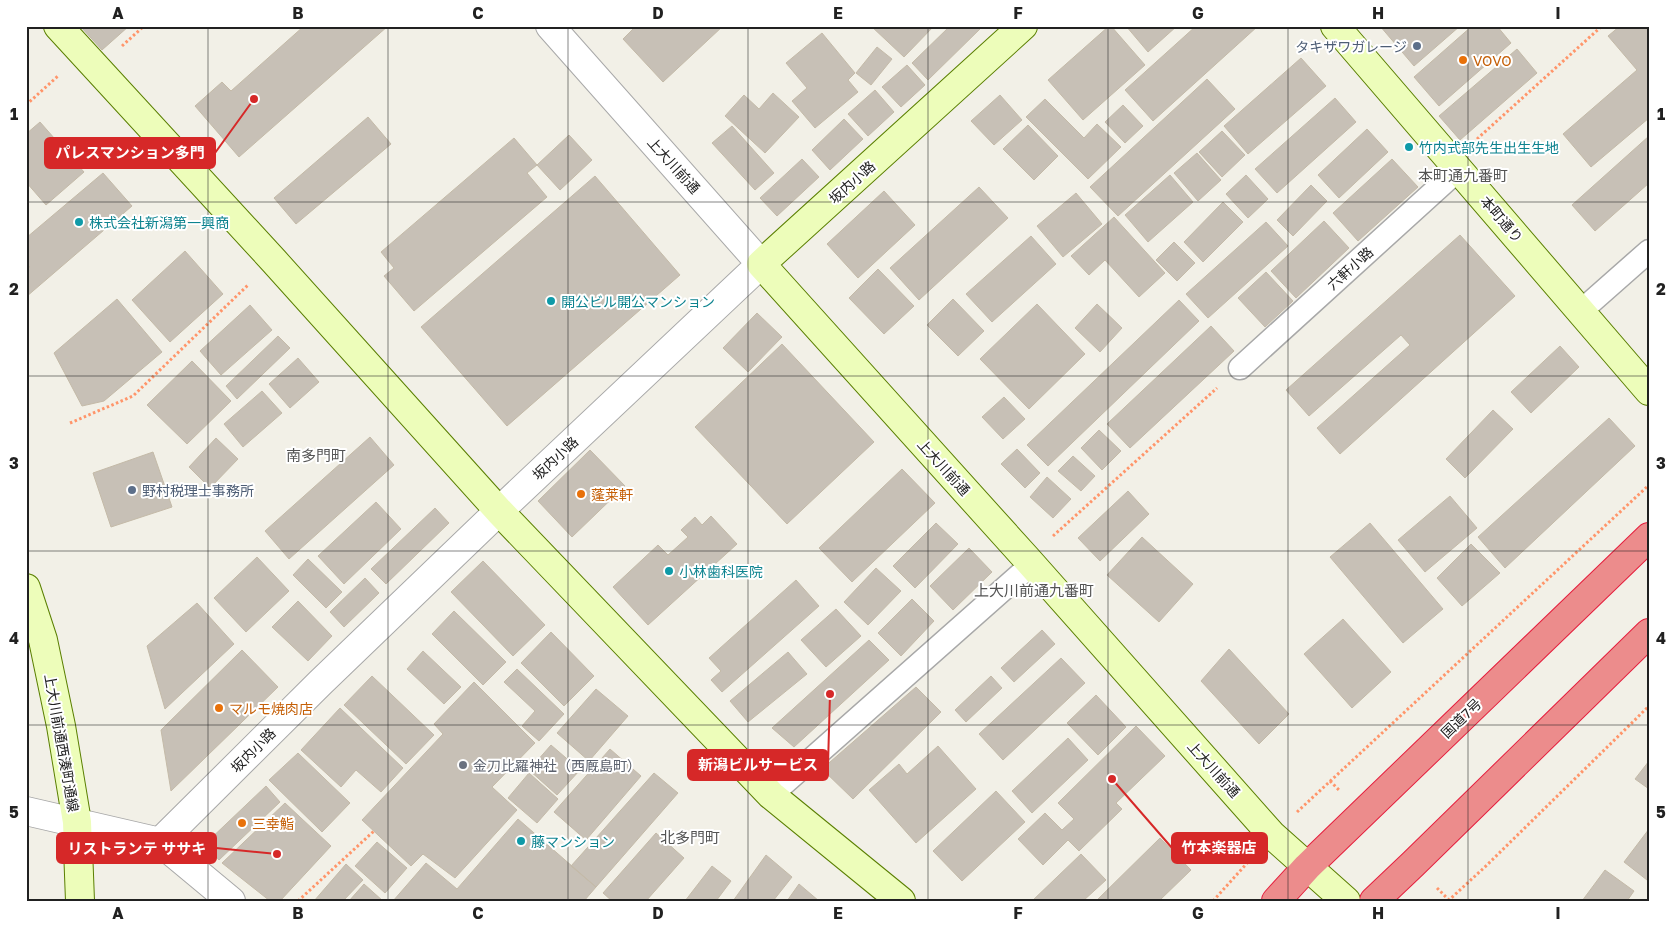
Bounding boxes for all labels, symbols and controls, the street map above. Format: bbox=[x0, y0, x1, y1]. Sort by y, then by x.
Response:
text: A bbox=[112, 3, 124, 23]
text: B bbox=[292, 3, 304, 23]
text: C bbox=[472, 3, 484, 23]
text: D bbox=[652, 3, 664, 23]
text: E bbox=[833, 3, 843, 23]
text: F bbox=[1013, 3, 1023, 23]
text: G bbox=[1192, 3, 1204, 23]
text: H bbox=[1372, 3, 1384, 23]
text: I bbox=[1555, 3, 1561, 23]
place label: タキザワガレージ bbox=[1295, 38, 1407, 55]
marker: タキザワガレージ bbox=[1411, 40, 1423, 52]
place label: VOVO bbox=[1473, 52, 1512, 69]
marker: VOVO bbox=[1457, 54, 1469, 66]
text: 1 bbox=[10, 104, 18, 124]
text: 1 bbox=[1657, 104, 1665, 124]
street label: 上大川前通 bbox=[644, 133, 704, 197]
callout: パレスマンション多門 bbox=[45, 138, 215, 168]
place label: 竹内式部先生出生生地 bbox=[1419, 139, 1559, 156]
marker: 竹内式部先生出生生地 bbox=[1403, 141, 1415, 153]
text: パレスマンション多門 bbox=[55, 143, 205, 161]
street label: 坂内小路 bbox=[826, 157, 878, 207]
district label: 本町通九番町 bbox=[1418, 166, 1508, 184]
street label: 本町通り bbox=[1477, 192, 1527, 246]
place label: 株式会社新潟第一興商 bbox=[89, 214, 229, 231]
marker: 株式会社新潟第一興商 bbox=[73, 216, 85, 228]
street label: 六軒小路 bbox=[1324, 243, 1376, 293]
text: 2 bbox=[9, 279, 19, 299]
text: 2 bbox=[1656, 279, 1666, 299]
place label: 開公ビル開公マンション bbox=[561, 293, 715, 310]
marker: 開公ビル開公マンション bbox=[545, 295, 557, 307]
street label: 坂内小路 bbox=[529, 433, 581, 483]
street label: 上大川前通 bbox=[914, 435, 974, 499]
district label: 南多門町 bbox=[286, 446, 346, 464]
text: 3 bbox=[9, 453, 19, 473]
text: 3 bbox=[1656, 453, 1666, 473]
place label: 野村税理士事務所 bbox=[142, 482, 254, 499]
marker: 野村税理士事務所 bbox=[126, 484, 138, 496]
place label: 蓬莱軒 bbox=[591, 486, 633, 503]
marker: 蓬莱軒 bbox=[575, 488, 587, 500]
place label: 小林歯科医院 bbox=[679, 563, 763, 580]
marker: 小林歯科医院 bbox=[663, 565, 675, 577]
district label: 上大川前通九番町 bbox=[974, 581, 1094, 599]
text: 4 bbox=[9, 628, 19, 648]
text: 4 bbox=[1656, 628, 1666, 648]
street label: 上大川前通西湊町通線 bbox=[41, 673, 83, 813]
street label: 国道7号 bbox=[1437, 695, 1485, 741]
place label: マルモ焼肉店 bbox=[229, 700, 313, 717]
marker: マルモ焼肉店 bbox=[213, 702, 225, 714]
street label: 坂内小路 bbox=[227, 724, 279, 776]
street label: 上大川前通 bbox=[1184, 737, 1244, 801]
callout: 新潟ビルサービス bbox=[688, 750, 828, 780]
text: 新潟ビルサービス bbox=[698, 755, 818, 773]
place label: 金刀比羅神社（西厩島町） bbox=[473, 757, 641, 774]
marker: 金刀比羅神社（西厩島町） bbox=[457, 759, 469, 771]
text: 5 bbox=[9, 802, 19, 822]
text: 5 bbox=[1656, 802, 1666, 822]
place label: 三幸鮨 bbox=[252, 815, 294, 832]
marker: 三幸鮨 bbox=[236, 817, 248, 829]
district label: 北多門町 bbox=[660, 828, 720, 846]
callout: リストランテ ササキ bbox=[57, 833, 216, 863]
place label: 藤マンション bbox=[531, 833, 615, 850]
callout: 竹本楽器店 bbox=[1172, 833, 1267, 863]
marker: 藤マンション bbox=[515, 835, 527, 847]
text: 竹本楽器店 bbox=[1181, 838, 1257, 856]
text: リストランテ ササキ bbox=[68, 839, 206, 857]
text: A bbox=[112, 903, 124, 923]
text: B bbox=[292, 903, 304, 923]
text: C bbox=[472, 903, 484, 923]
text: D bbox=[652, 903, 664, 923]
text: E bbox=[833, 903, 843, 923]
text: F bbox=[1013, 903, 1023, 923]
text: G bbox=[1192, 903, 1204, 923]
text: H bbox=[1372, 903, 1384, 923]
text: I bbox=[1555, 903, 1561, 923]

